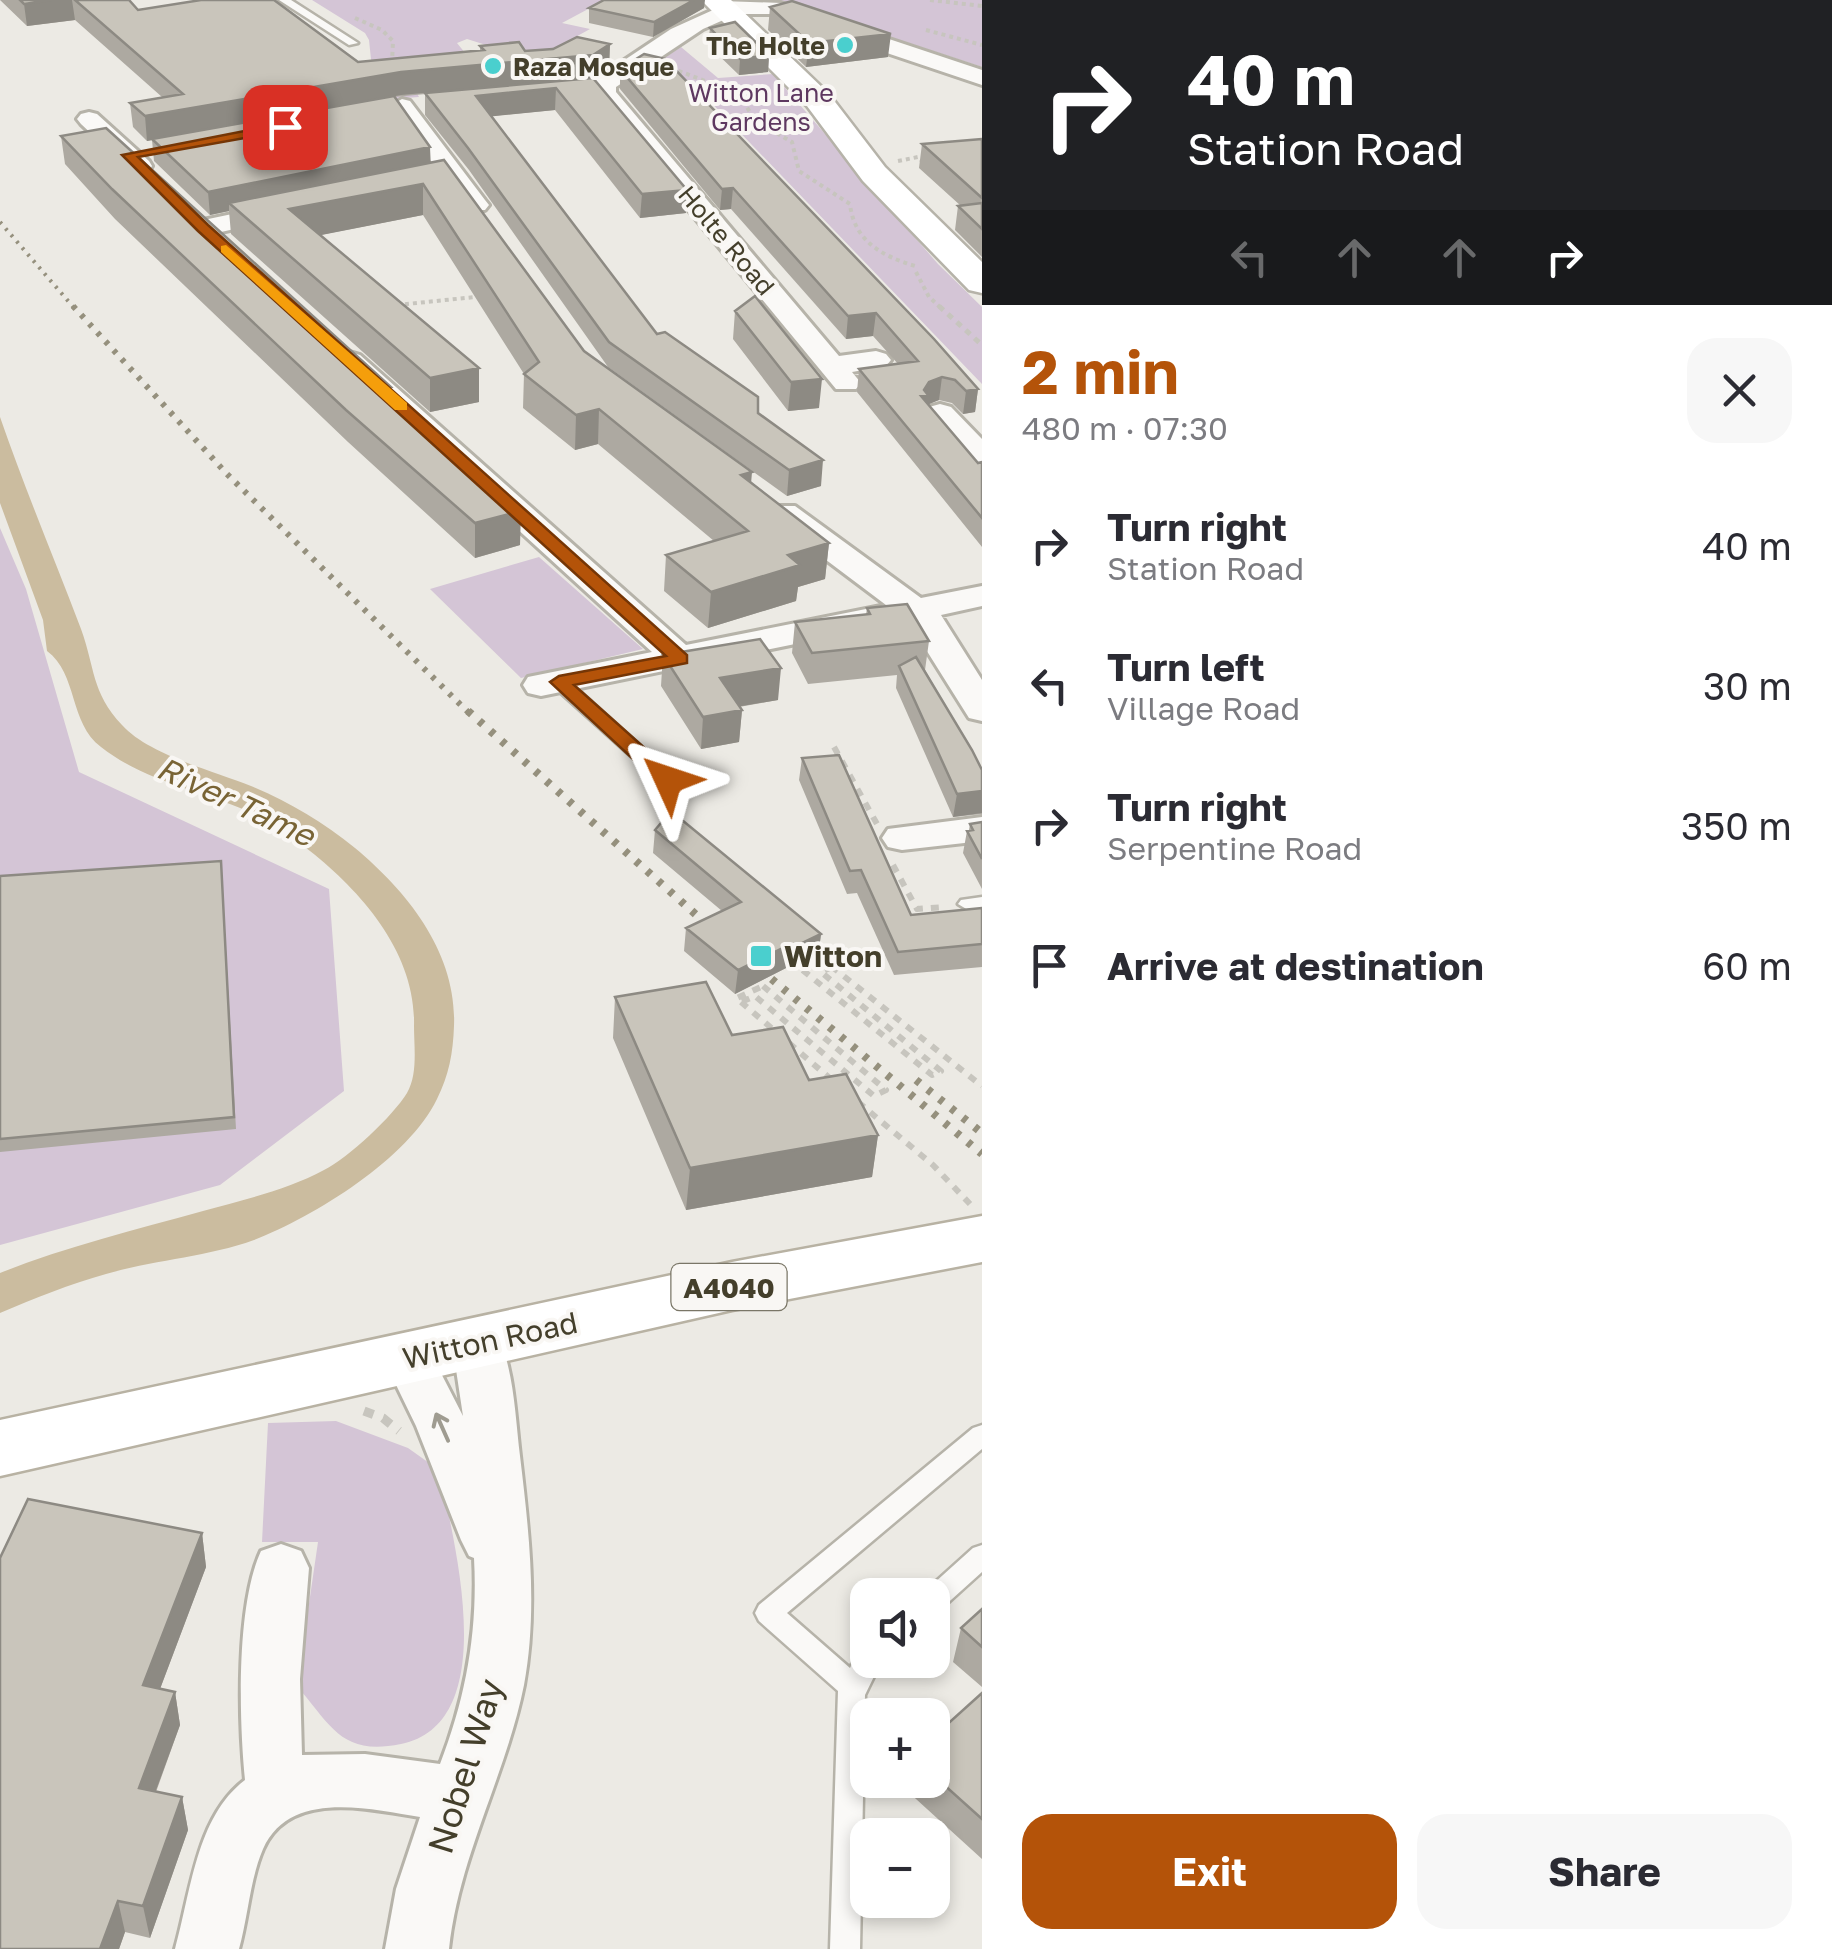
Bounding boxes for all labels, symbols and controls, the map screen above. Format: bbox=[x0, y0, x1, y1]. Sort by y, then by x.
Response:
place label: The Holte bbox=[706, 30, 825, 61]
marker: The Holte bbox=[834, 34, 856, 56]
text: 40 m bbox=[1187, 36, 1355, 120]
icon: right bbox=[1022, 40, 1152, 170]
place label: Raza Mosque bbox=[513, 51, 674, 82]
marker: Raza Mosque bbox=[482, 55, 504, 77]
park label: Witton Lane Gardens bbox=[688, 77, 834, 137]
pin bbox=[243, 85, 328, 170]
icon: arrive bbox=[258, 100, 313, 155]
text: Station Road bbox=[1187, 121, 1464, 175]
street label: Holte Road bbox=[672, 179, 782, 301]
icon: left bbox=[1222, 230, 1277, 285]
icon: ahead bbox=[1327, 230, 1382, 285]
icon: ahead bbox=[1432, 230, 1487, 285]
icon: right bbox=[1537, 230, 1592, 285]
text: 2 min bbox=[1022, 335, 1179, 407]
button: close bbox=[1687, 338, 1792, 443]
text: 480 m · 07:30 bbox=[1022, 409, 1228, 447]
text: Turn right bbox=[1107, 504, 1287, 549]
icon: right bbox=[1022, 518, 1077, 573]
text: 40 m bbox=[1702, 523, 1792, 568]
text: Station Road bbox=[1107, 549, 1304, 587]
text: Turn left bbox=[1107, 644, 1265, 689]
icon: left bbox=[1022, 658, 1077, 713]
text: 30 m bbox=[1703, 663, 1792, 708]
text: Village Road bbox=[1107, 689, 1300, 727]
position arrow bbox=[616, 728, 720, 832]
water label: River Tame bbox=[152, 748, 323, 855]
text: Turn right bbox=[1107, 784, 1287, 829]
icon: right bbox=[1022, 798, 1077, 853]
text: 350 m bbox=[1681, 803, 1792, 848]
text: Serpentine Road bbox=[1107, 829, 1362, 867]
place label: Witton bbox=[784, 938, 882, 974]
icon: arrive bbox=[1022, 938, 1077, 993]
marker: Witton bbox=[748, 943, 774, 969]
text: Arrive at destination bbox=[1107, 943, 1484, 988]
text: 60 m bbox=[1702, 943, 1792, 988]
road number: A4040 bbox=[672, 1264, 786, 1310]
street label: Witton Road bbox=[399, 1304, 581, 1376]
one-way arrow bbox=[432, 1412, 450, 1443]
map controls bbox=[850, 1578, 950, 1918]
button: sound bbox=[850, 1578, 950, 1678]
street label: Nobel Way bbox=[419, 1674, 511, 1858]
button: + bbox=[850, 1698, 950, 1798]
button: Exit bbox=[1022, 1814, 1397, 1929]
button: Share bbox=[1417, 1814, 1792, 1929]
button: − bbox=[850, 1818, 950, 1918]

